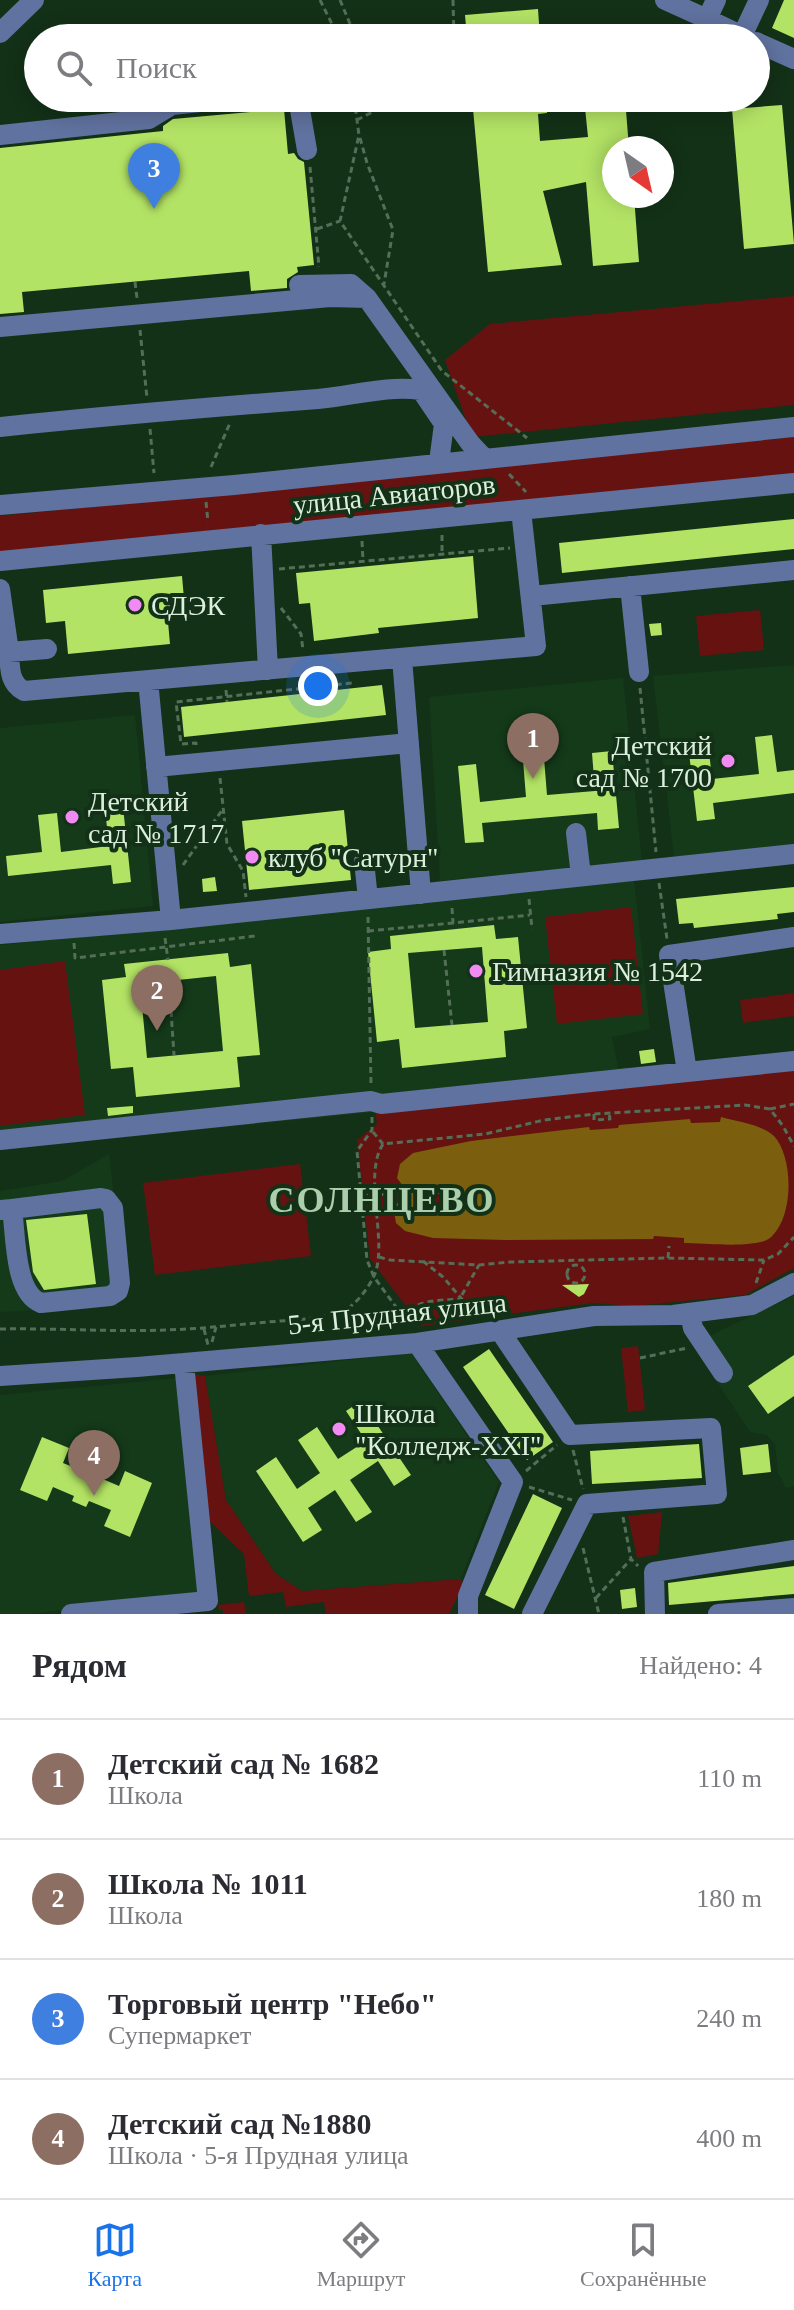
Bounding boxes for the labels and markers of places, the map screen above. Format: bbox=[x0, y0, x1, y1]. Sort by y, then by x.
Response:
pin: 3 bbox=[128, 143, 180, 209]
place label: СДЭК bbox=[151, 590, 226, 621]
marker: СДЭК bbox=[126, 596, 144, 614]
pin: 1 bbox=[507, 713, 559, 779]
place label: Детский сад № 1700 bbox=[576, 730, 712, 793]
marker: Детский сад № 1700 bbox=[719, 752, 737, 770]
place label: Детский сад № 1717 bbox=[88, 786, 224, 849]
marker: Детский сад № 1717 bbox=[63, 808, 81, 826]
place label: клуб "Сатурн" bbox=[268, 842, 439, 873]
marker: клуб "Сатурн" bbox=[243, 848, 261, 866]
place label: Гимназия № 1542 bbox=[492, 956, 703, 987]
marker: Гимназия № 1542 bbox=[467, 962, 485, 980]
pin: 2 bbox=[131, 965, 183, 1031]
place label: Школа "Колледж-XXI" bbox=[355, 1398, 541, 1461]
marker: Школа "Колледж-XXI" bbox=[330, 1420, 348, 1438]
pin: 4 bbox=[68, 1430, 120, 1496]

